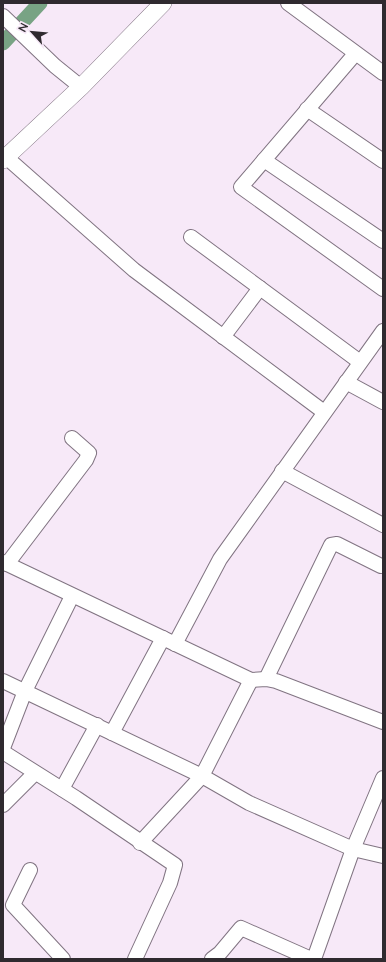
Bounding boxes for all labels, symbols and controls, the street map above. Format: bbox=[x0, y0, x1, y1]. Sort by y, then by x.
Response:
north arrow bbox=[12, 12, 52, 52]
text: N bbox=[15, 21, 30, 34]

